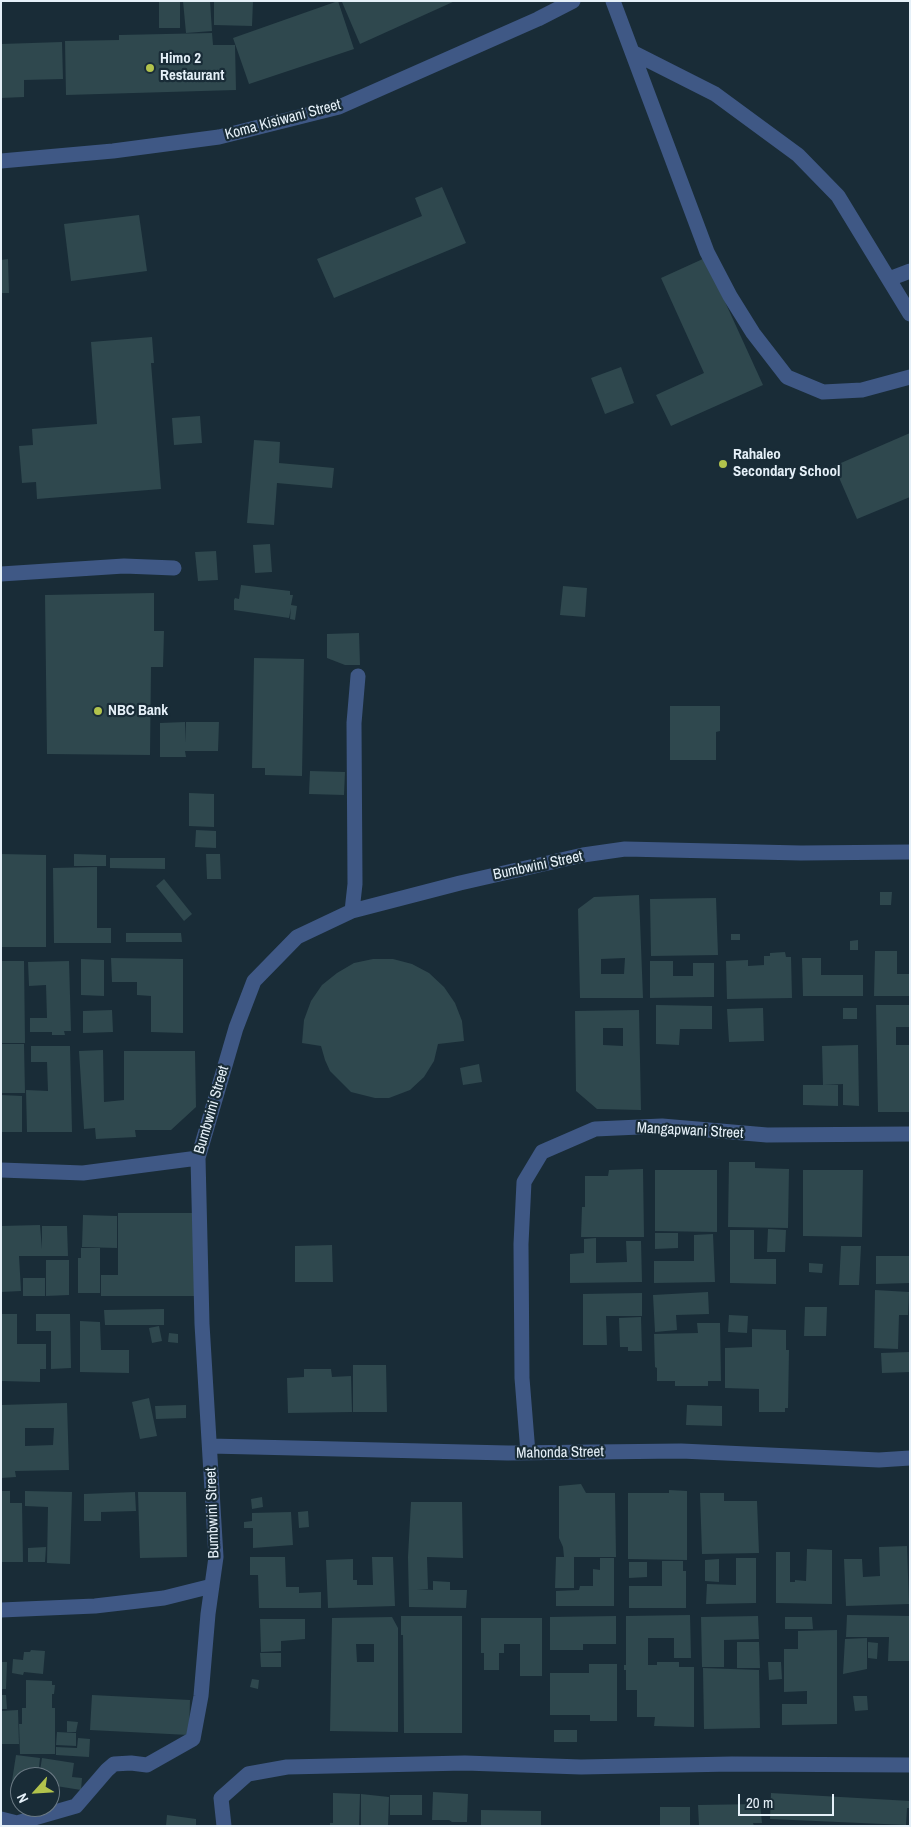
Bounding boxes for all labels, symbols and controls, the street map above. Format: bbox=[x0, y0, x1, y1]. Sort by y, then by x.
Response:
place label: Himo 2 Restaurant bbox=[160, 50, 224, 85]
marker: Himo 2 Restaurant bbox=[144, 62, 156, 74]
street label: Koma Kisiwani Street bbox=[223, 96, 343, 144]
place label: Rahaleo Secondary School bbox=[733, 446, 840, 481]
marker: Rahaleo Secondary School bbox=[717, 458, 729, 470]
place label: NBC Bank bbox=[108, 702, 168, 720]
marker: NBC Bank bbox=[92, 705, 104, 717]
street label: Bumbwini Street bbox=[492, 848, 584, 884]
street label: Bumbwini Street bbox=[191, 1064, 233, 1156]
street label: Mangapwani Street bbox=[636, 1119, 744, 1143]
street label: Mahonda Street bbox=[516, 1443, 604, 1463]
street label: Bumbwini Street bbox=[202, 1467, 224, 1559]
north arrow bbox=[10, 1767, 60, 1817]
scale bar bbox=[741, 1784, 837, 1816]
text: N bbox=[13, 1790, 32, 1806]
text: 20 m bbox=[746, 1792, 773, 1813]

